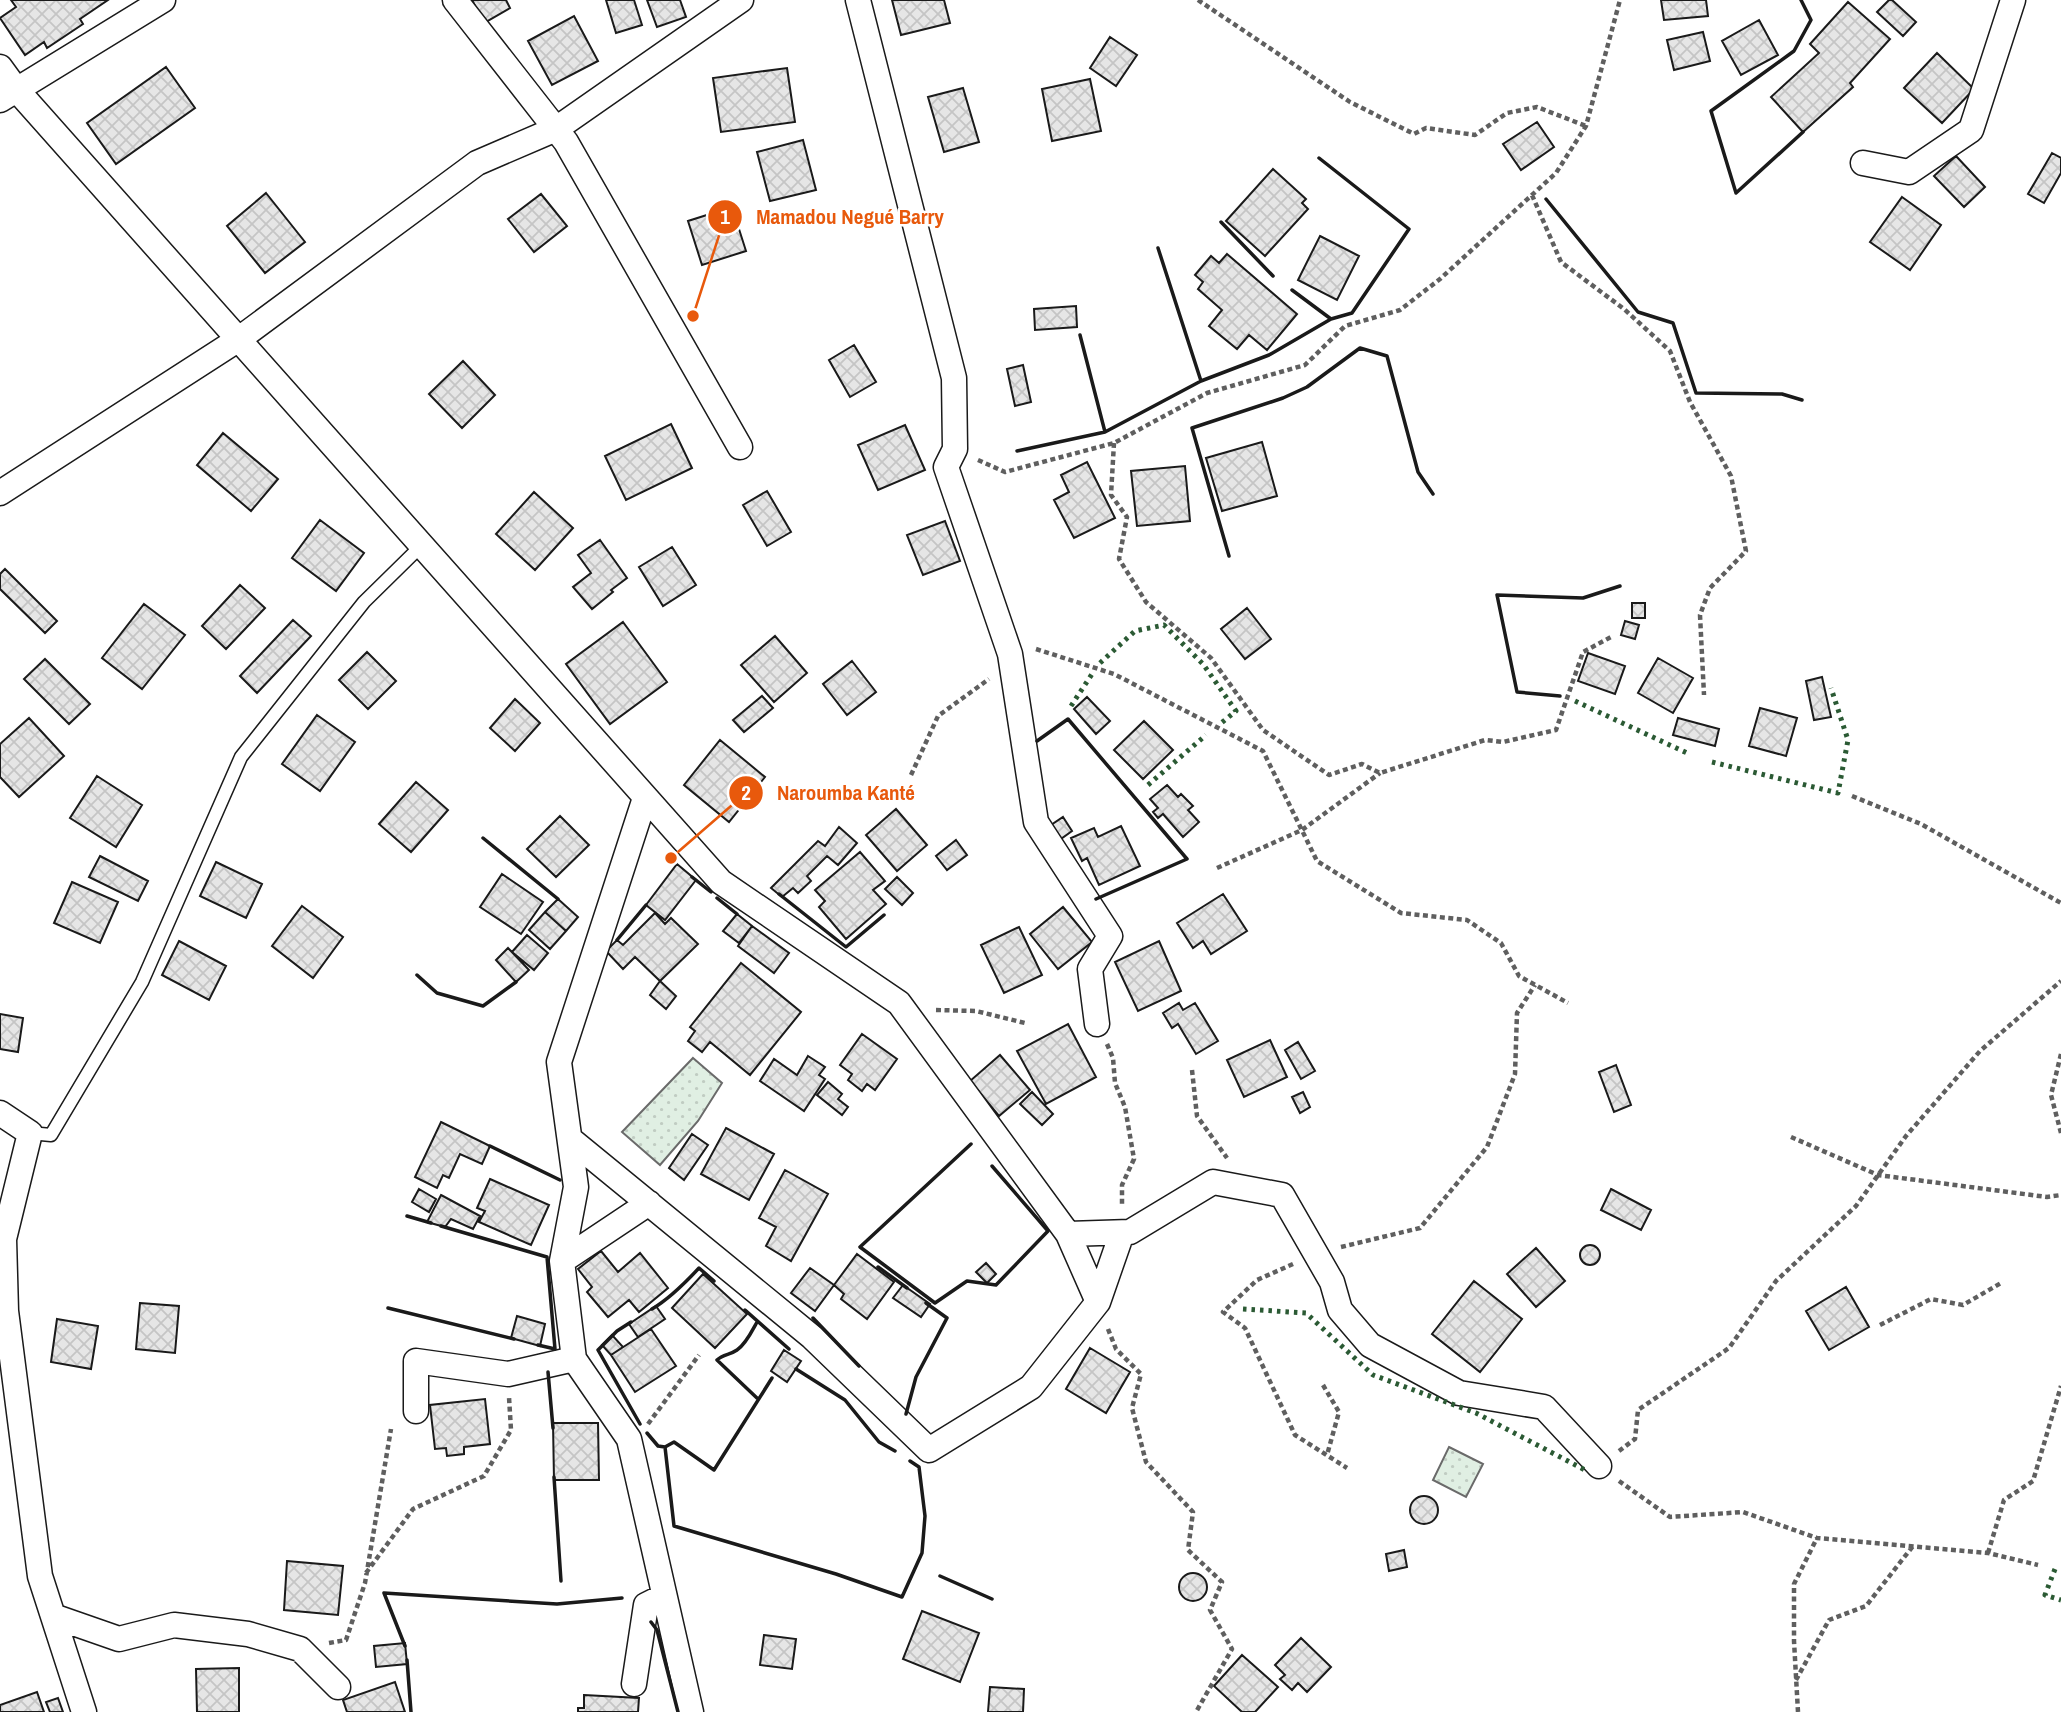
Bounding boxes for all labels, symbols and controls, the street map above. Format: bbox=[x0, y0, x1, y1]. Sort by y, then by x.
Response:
callout: Mamadou Negué Barry bbox=[707, 196, 958, 238]
text: 1 bbox=[720, 202, 730, 231]
text: Mamadou Negué Barry bbox=[756, 202, 944, 231]
callout: Naroumba Kanté bbox=[728, 772, 929, 814]
text: 2 bbox=[741, 778, 751, 807]
text: Naroumba Kanté bbox=[777, 778, 915, 807]

